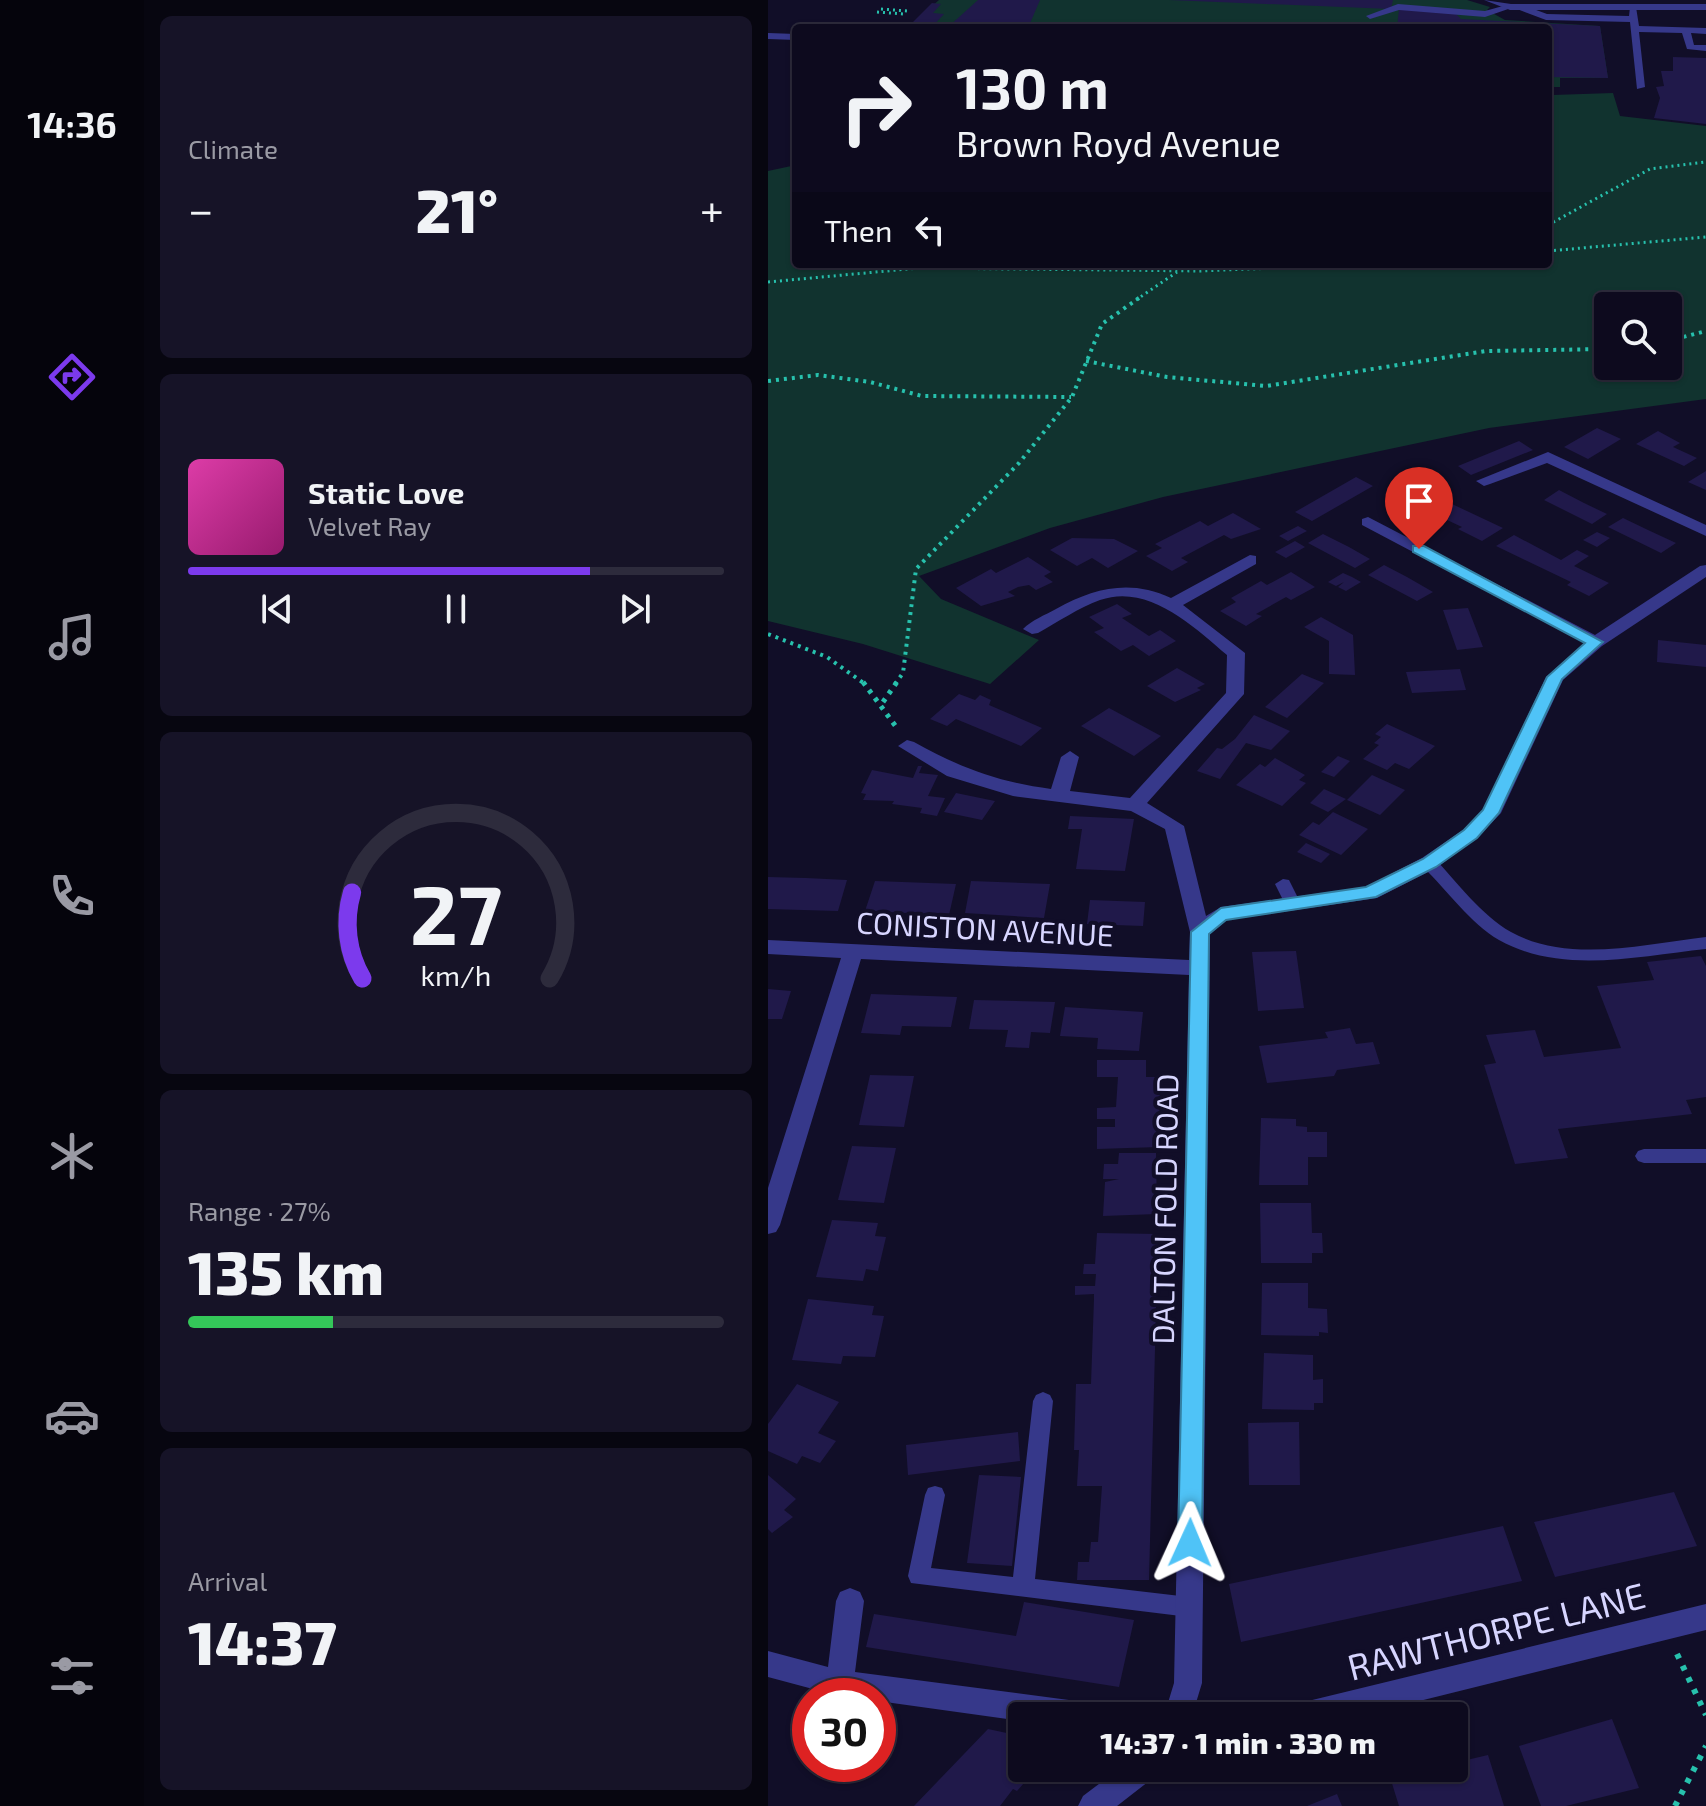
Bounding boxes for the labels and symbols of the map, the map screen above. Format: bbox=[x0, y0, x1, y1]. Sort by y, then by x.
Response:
pin bbox=[1385, 467, 1453, 549]
street label: CONISTON AVENUE bbox=[856, 903, 1114, 953]
street label: DALTON FOLD ROAD bbox=[1144, 1073, 1184, 1345]
position arrow bbox=[1148, 1501, 1232, 1585]
street label: RAWTHORPE LANE bbox=[1343, 1572, 1649, 1688]
speed limit sign: 30 bbox=[792, 1678, 896, 1782]

